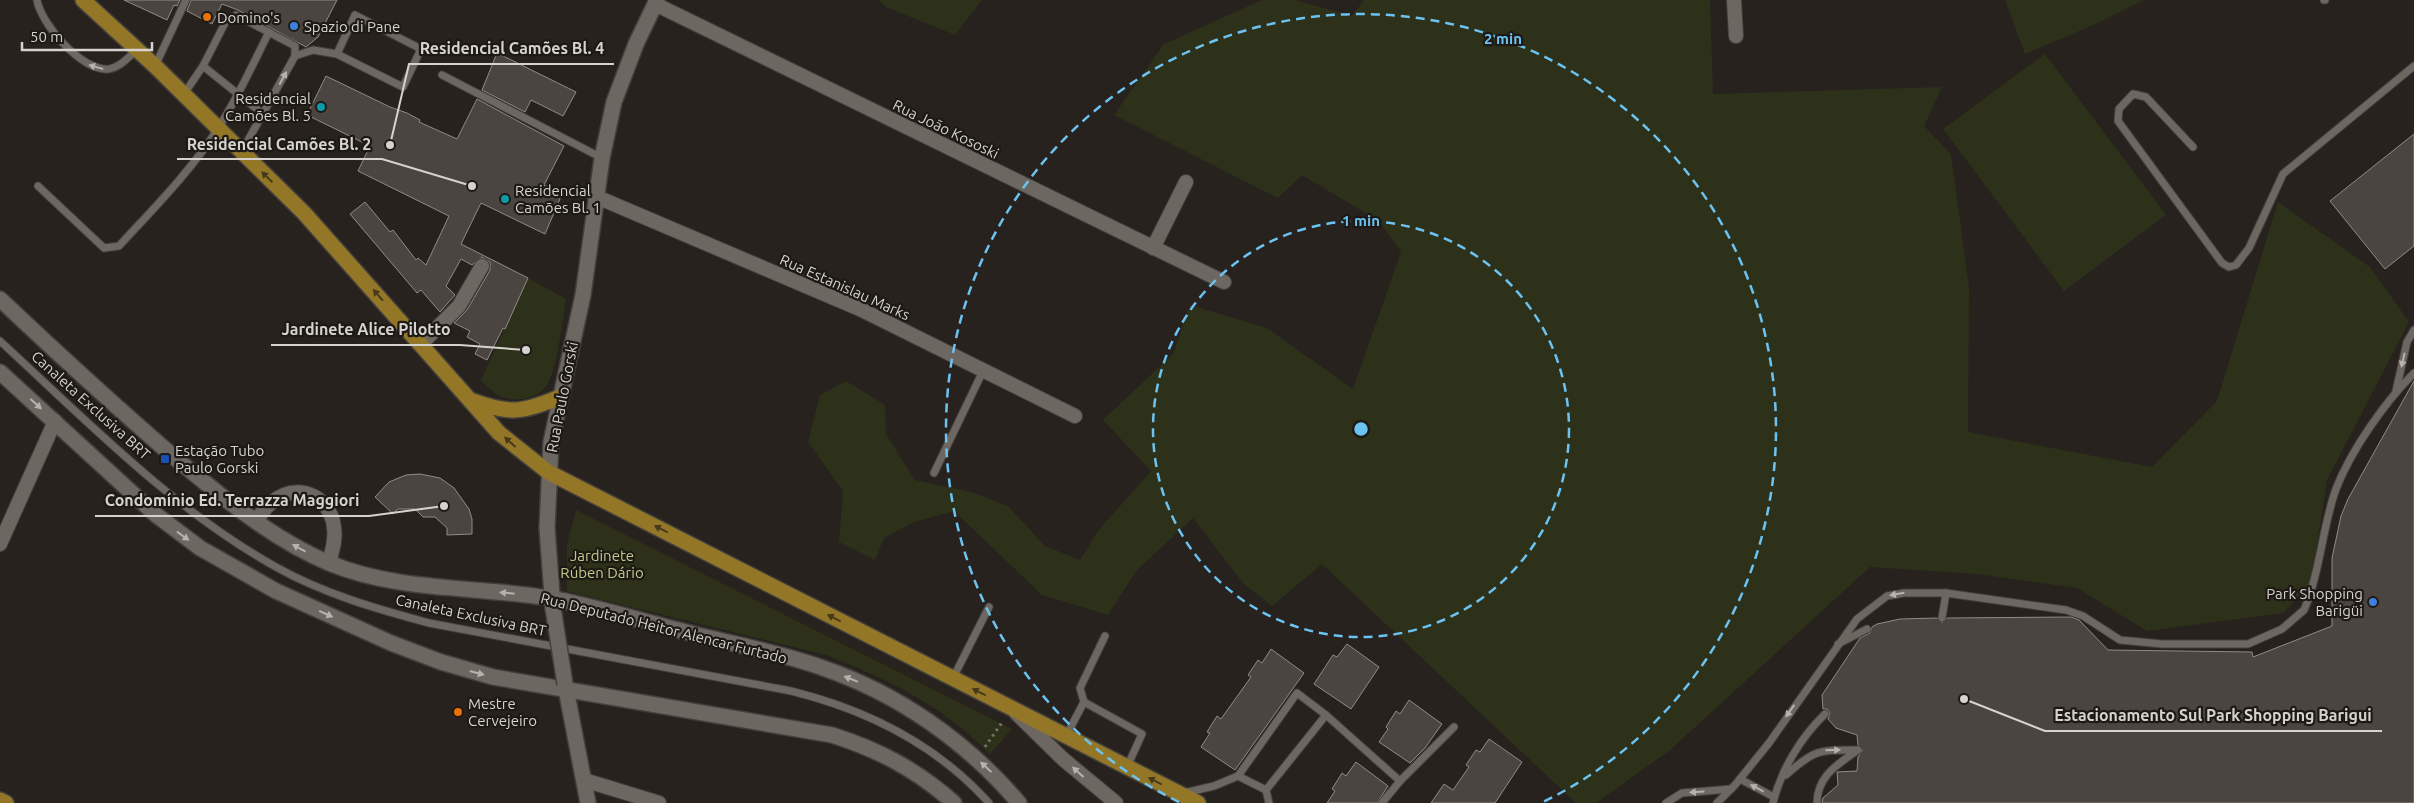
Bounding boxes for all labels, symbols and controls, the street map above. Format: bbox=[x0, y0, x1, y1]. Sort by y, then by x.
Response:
place label: Domino's bbox=[217, 9, 280, 26]
marker: Domino's bbox=[201, 11, 213, 23]
place label: Spazio di Pane bbox=[304, 18, 400, 35]
scale bar bbox=[22, 20, 152, 52]
marker: Spazio di Pane bbox=[288, 20, 300, 32]
text: 50 m bbox=[30, 28, 63, 45]
text: 2 min bbox=[1484, 30, 1522, 47]
callout: Residencial Camões Bl. 4 bbox=[409, 33, 614, 64]
text: Residencial Camões Bl. 4 bbox=[420, 39, 604, 57]
one-way arrow bbox=[88, 62, 103, 70]
one-way arrow bbox=[279, 71, 288, 85]
place label: Residencial Camões Bl. 5 bbox=[225, 90, 311, 124]
street label: Rua João Kososki bbox=[890, 96, 1002, 162]
marker: Residencial Camões Bl. 5 bbox=[315, 101, 327, 113]
callout: Residencial Camões Bl. 2 bbox=[177, 128, 382, 159]
text: Residencial Camões Bl. 2 bbox=[187, 135, 371, 153]
one-way arrow bbox=[262, 171, 274, 183]
place label: Residencial Camões Bl. 1 bbox=[515, 182, 601, 216]
marker: Residencial Camões Bl. 1 bbox=[499, 193, 511, 205]
text: 1 min bbox=[1342, 212, 1380, 229]
street label: Rua Estanislau Marks bbox=[777, 251, 913, 323]
one-way arrow bbox=[372, 290, 384, 302]
callout: Jardinete Alice Pilotto bbox=[271, 314, 460, 345]
text: Jardinete Alice Pilotto bbox=[281, 320, 451, 338]
street label: Rua Paulo Gorski bbox=[543, 340, 581, 454]
street label: Canaleta Exclusiva BRT bbox=[28, 347, 154, 463]
one-way arrow bbox=[2399, 353, 2407, 368]
one-way arrow bbox=[30, 399, 42, 410]
centre of rings bbox=[1352, 420, 1370, 438]
one-way arrow bbox=[503, 437, 516, 448]
place label: Estação Tubo Paulo Gorski bbox=[175, 442, 264, 476]
marker: Estação Tubo Paulo Gorski bbox=[159, 453, 171, 465]
callout: Condomínio Ed. Terrazza Maggiori bbox=[95, 485, 369, 516]
text: Condomínio Ed. Terrazza Maggiori bbox=[105, 491, 359, 509]
one-way arrow bbox=[653, 525, 668, 533]
one-way arrow bbox=[176, 531, 190, 541]
one-way arrow bbox=[292, 544, 306, 552]
park label: Jardinete Rúben Dário bbox=[560, 547, 644, 581]
place label: Park Shopping Barigüi bbox=[2266, 585, 2363, 619]
one-way arrow bbox=[499, 589, 515, 597]
street label: Rua Deputado Heitor Alencar Furtado bbox=[539, 589, 789, 667]
street label: Canaleta Exclusiva BRT bbox=[394, 591, 549, 639]
one-way arrow bbox=[1889, 591, 1905, 599]
marker: Park Shopping Barigüi bbox=[2367, 596, 2379, 608]
one-way arrow bbox=[319, 610, 333, 618]
one-way arrow bbox=[827, 614, 841, 622]
one-way arrow bbox=[469, 669, 484, 677]
one-way arrow bbox=[844, 674, 858, 682]
one-way arrow bbox=[972, 688, 986, 696]
place label: Mestre Cervejeiro bbox=[468, 695, 537, 729]
callout: Estacionamento Sul Park Shopping Barigui bbox=[2045, 700, 2382, 731]
one-way arrow bbox=[1785, 705, 1795, 718]
marker: Mestre Cervejeiro bbox=[452, 706, 464, 718]
text: Estacionamento Sul Park Shopping Barigui bbox=[2054, 706, 2372, 724]
one-way arrow bbox=[1825, 746, 1841, 754]
one-way arrow bbox=[980, 761, 992, 773]
one-way arrow bbox=[1072, 766, 1084, 778]
one-way arrow bbox=[1148, 777, 1162, 785]
one-way arrow bbox=[1750, 784, 1765, 792]
one-way arrow bbox=[1689, 788, 1705, 796]

